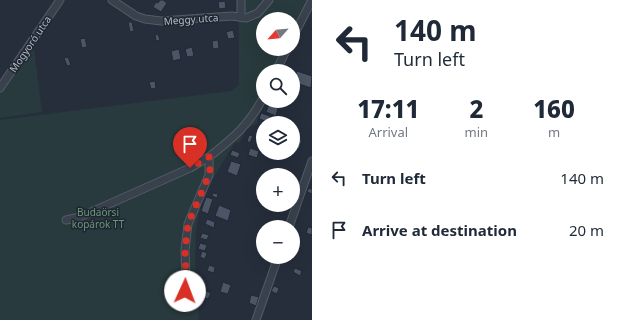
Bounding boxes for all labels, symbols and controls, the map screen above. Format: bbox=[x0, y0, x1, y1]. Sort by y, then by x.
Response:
street label: Meggy utca bbox=[163, 10, 219, 28]
text: 140 m bbox=[394, 11, 477, 49]
north arrow bbox=[256, 12, 300, 56]
map controls bbox=[256, 12, 300, 264]
street label: Mogyoró utca bbox=[6, 13, 54, 75]
icon: left bbox=[328, 16, 380, 68]
text: Turn left bbox=[394, 47, 465, 71]
button: search bbox=[256, 64, 300, 108]
text: 17:11 bbox=[357, 92, 419, 125]
text: 2 bbox=[469, 92, 483, 125]
text: 160 bbox=[533, 92, 575, 125]
button: layers bbox=[256, 116, 300, 160]
text: Arrival bbox=[368, 123, 408, 141]
text: min bbox=[465, 123, 488, 141]
text: m bbox=[548, 123, 560, 141]
pin bbox=[173, 127, 207, 168]
icon: arrive bbox=[179, 133, 201, 155]
icon: left bbox=[328, 167, 350, 189]
button: + bbox=[256, 168, 300, 212]
text: Turn left bbox=[362, 168, 426, 188]
text: 140 m bbox=[560, 168, 604, 188]
park label: Budaörsi kopárok TT bbox=[72, 205, 125, 231]
icon: arrive bbox=[328, 219, 350, 241]
button: − bbox=[256, 220, 300, 264]
text: Arrive at destination bbox=[362, 220, 517, 240]
text: 20 m bbox=[569, 220, 604, 240]
position arrow bbox=[164, 270, 206, 312]

